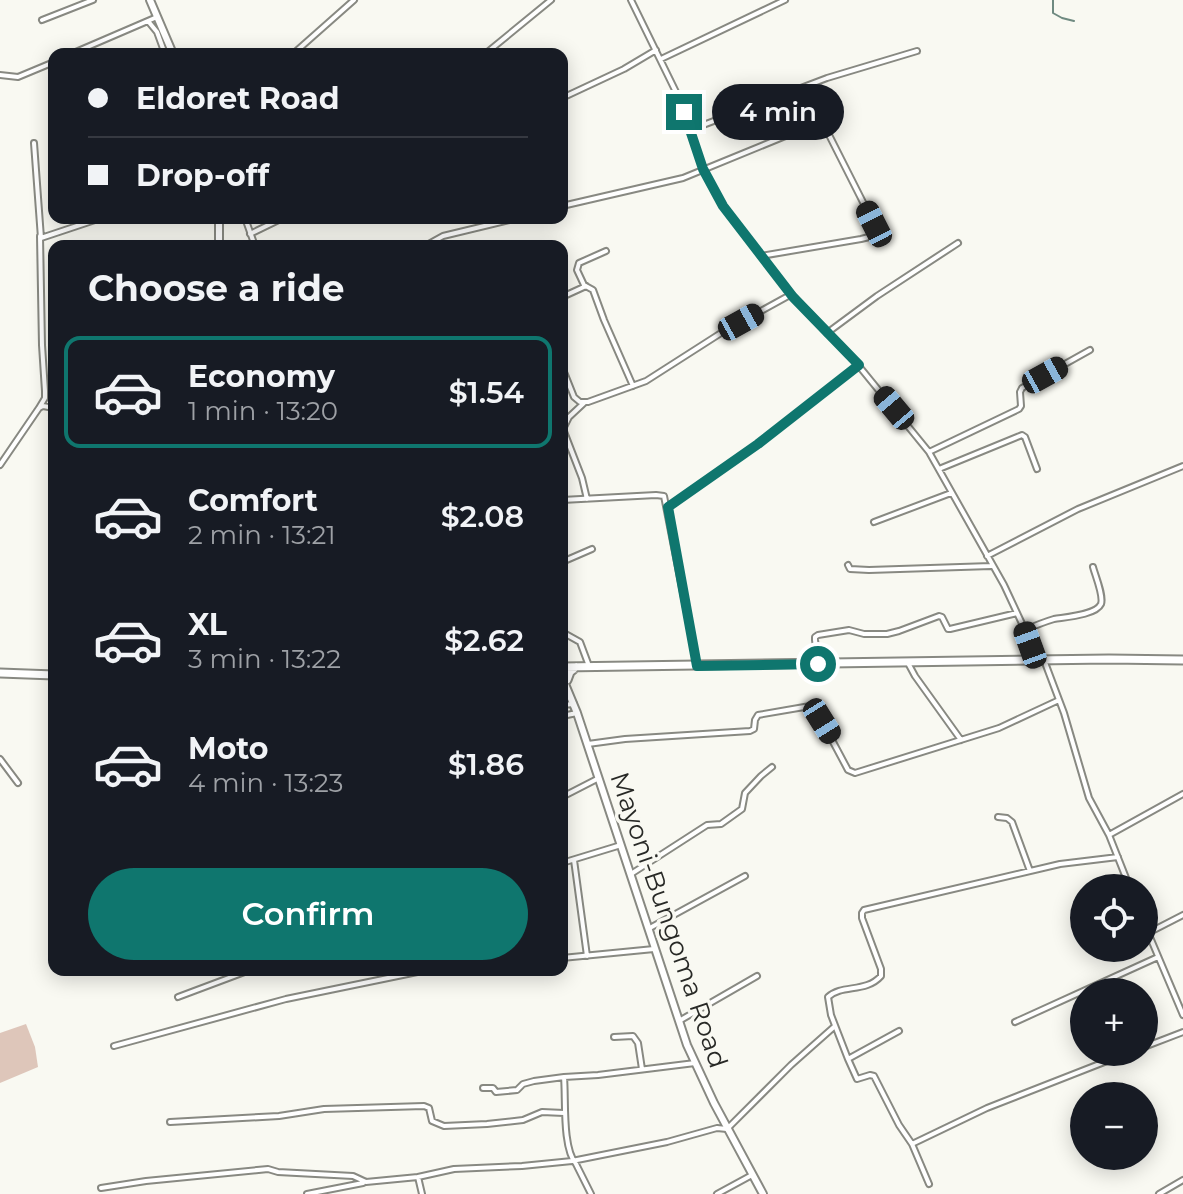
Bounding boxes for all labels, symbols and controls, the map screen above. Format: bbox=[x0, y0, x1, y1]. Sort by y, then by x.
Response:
text: Eldoret Road bbox=[136, 80, 340, 117]
callout: 4 min bbox=[712, 84, 844, 140]
route end bbox=[666, 94, 702, 130]
text: 4 min bbox=[739, 96, 817, 128]
text: Drop-off bbox=[136, 157, 269, 194]
car bbox=[852, 197, 896, 251]
text: Choose a ride bbox=[88, 266, 345, 310]
car bbox=[714, 300, 768, 344]
car bbox=[1018, 353, 1072, 397]
icon: car bbox=[92, 356, 164, 428]
text: Economy bbox=[188, 358, 335, 395]
text: $1.54 bbox=[449, 374, 524, 411]
car bbox=[869, 382, 919, 434]
text: 1 min · 13:20 bbox=[188, 395, 338, 427]
icon: car bbox=[92, 480, 164, 552]
text: Comfort bbox=[188, 482, 318, 519]
text: $2.08 bbox=[441, 498, 524, 535]
text: 2 min · 13:21 bbox=[188, 519, 336, 551]
icon: car bbox=[92, 604, 164, 676]
text: XL bbox=[188, 606, 227, 643]
car bbox=[1011, 618, 1049, 672]
text: $2.62 bbox=[444, 622, 524, 659]
text: 3 min · 13:22 bbox=[188, 643, 341, 675]
route start bbox=[800, 646, 836, 682]
car bbox=[799, 694, 845, 748]
icon: car bbox=[92, 728, 164, 800]
text: Moto bbox=[188, 730, 269, 767]
text: $1.86 bbox=[448, 746, 524, 783]
text: 4 min · 13:23 bbox=[188, 767, 343, 799]
street label: Mayoni-Bungoma Road bbox=[603, 768, 735, 1072]
button: Confirm bbox=[88, 868, 528, 960]
map controls bbox=[1070, 874, 1158, 1170]
button: locate bbox=[1070, 874, 1158, 962]
button: + bbox=[1070, 978, 1158, 1066]
button: − bbox=[1070, 1082, 1158, 1170]

